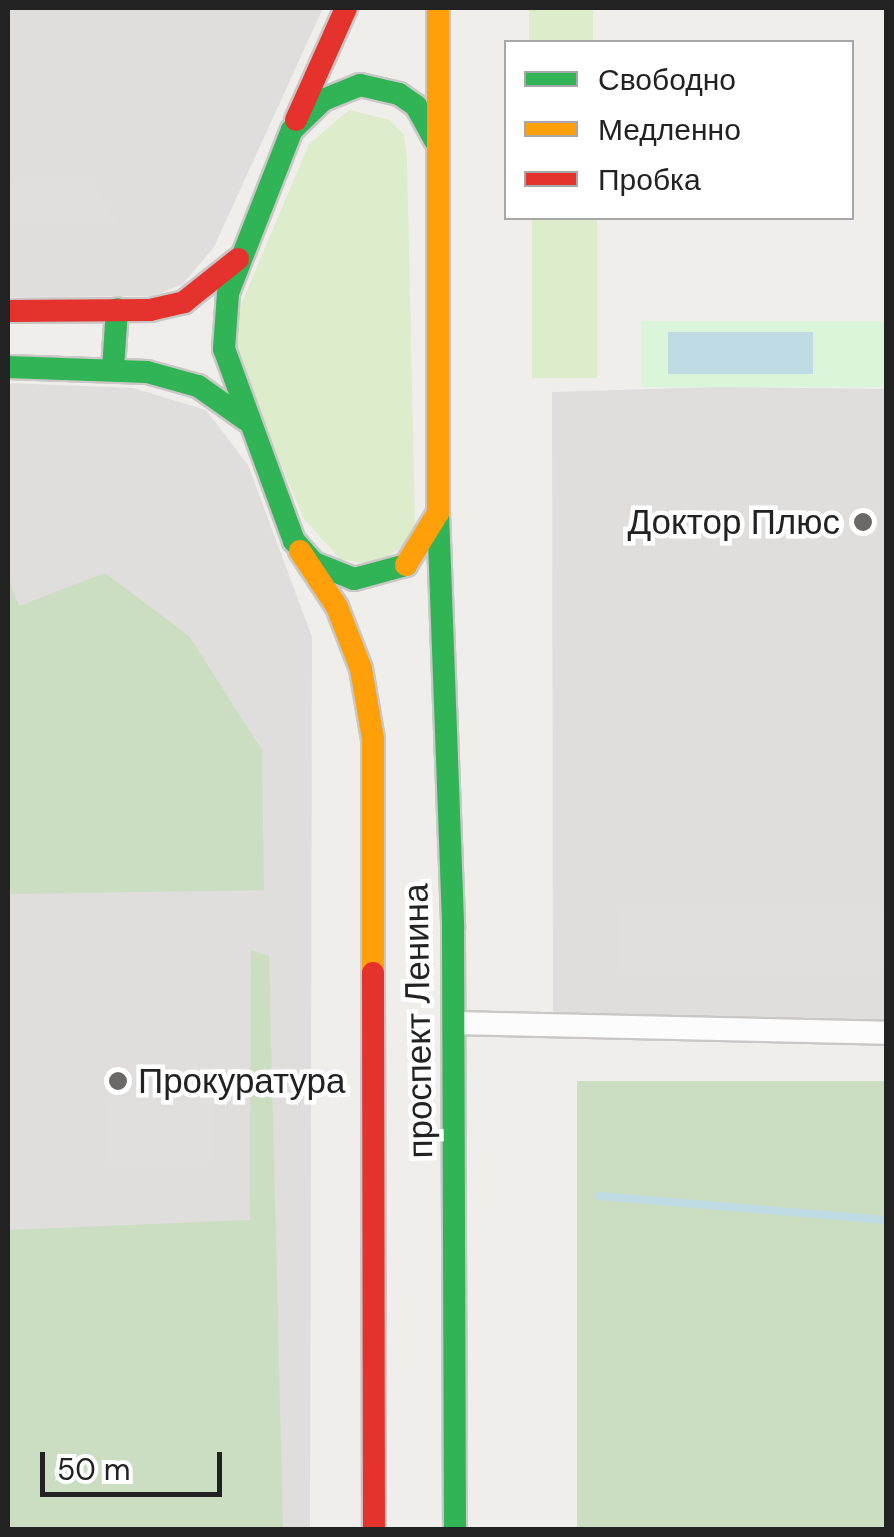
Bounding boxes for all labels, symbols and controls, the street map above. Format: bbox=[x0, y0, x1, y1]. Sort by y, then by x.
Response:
legend bbox=[504, 40, 854, 220]
text: Свободно bbox=[598, 60, 736, 99]
text: Медленно bbox=[598, 110, 741, 149]
text: Пробка bbox=[598, 160, 701, 199]
place label: Доктор Плюс bbox=[628, 501, 840, 543]
marker: Доктор Плюс bbox=[850, 509, 876, 535]
street label: проспект Ленина bbox=[395, 883, 441, 1159]
place label: Прокуратура bbox=[138, 1060, 346, 1102]
marker: Прокуратура bbox=[107, 1070, 129, 1092]
scale bar bbox=[45, 1432, 228, 1494]
text: 50 m bbox=[57, 1450, 131, 1489]

